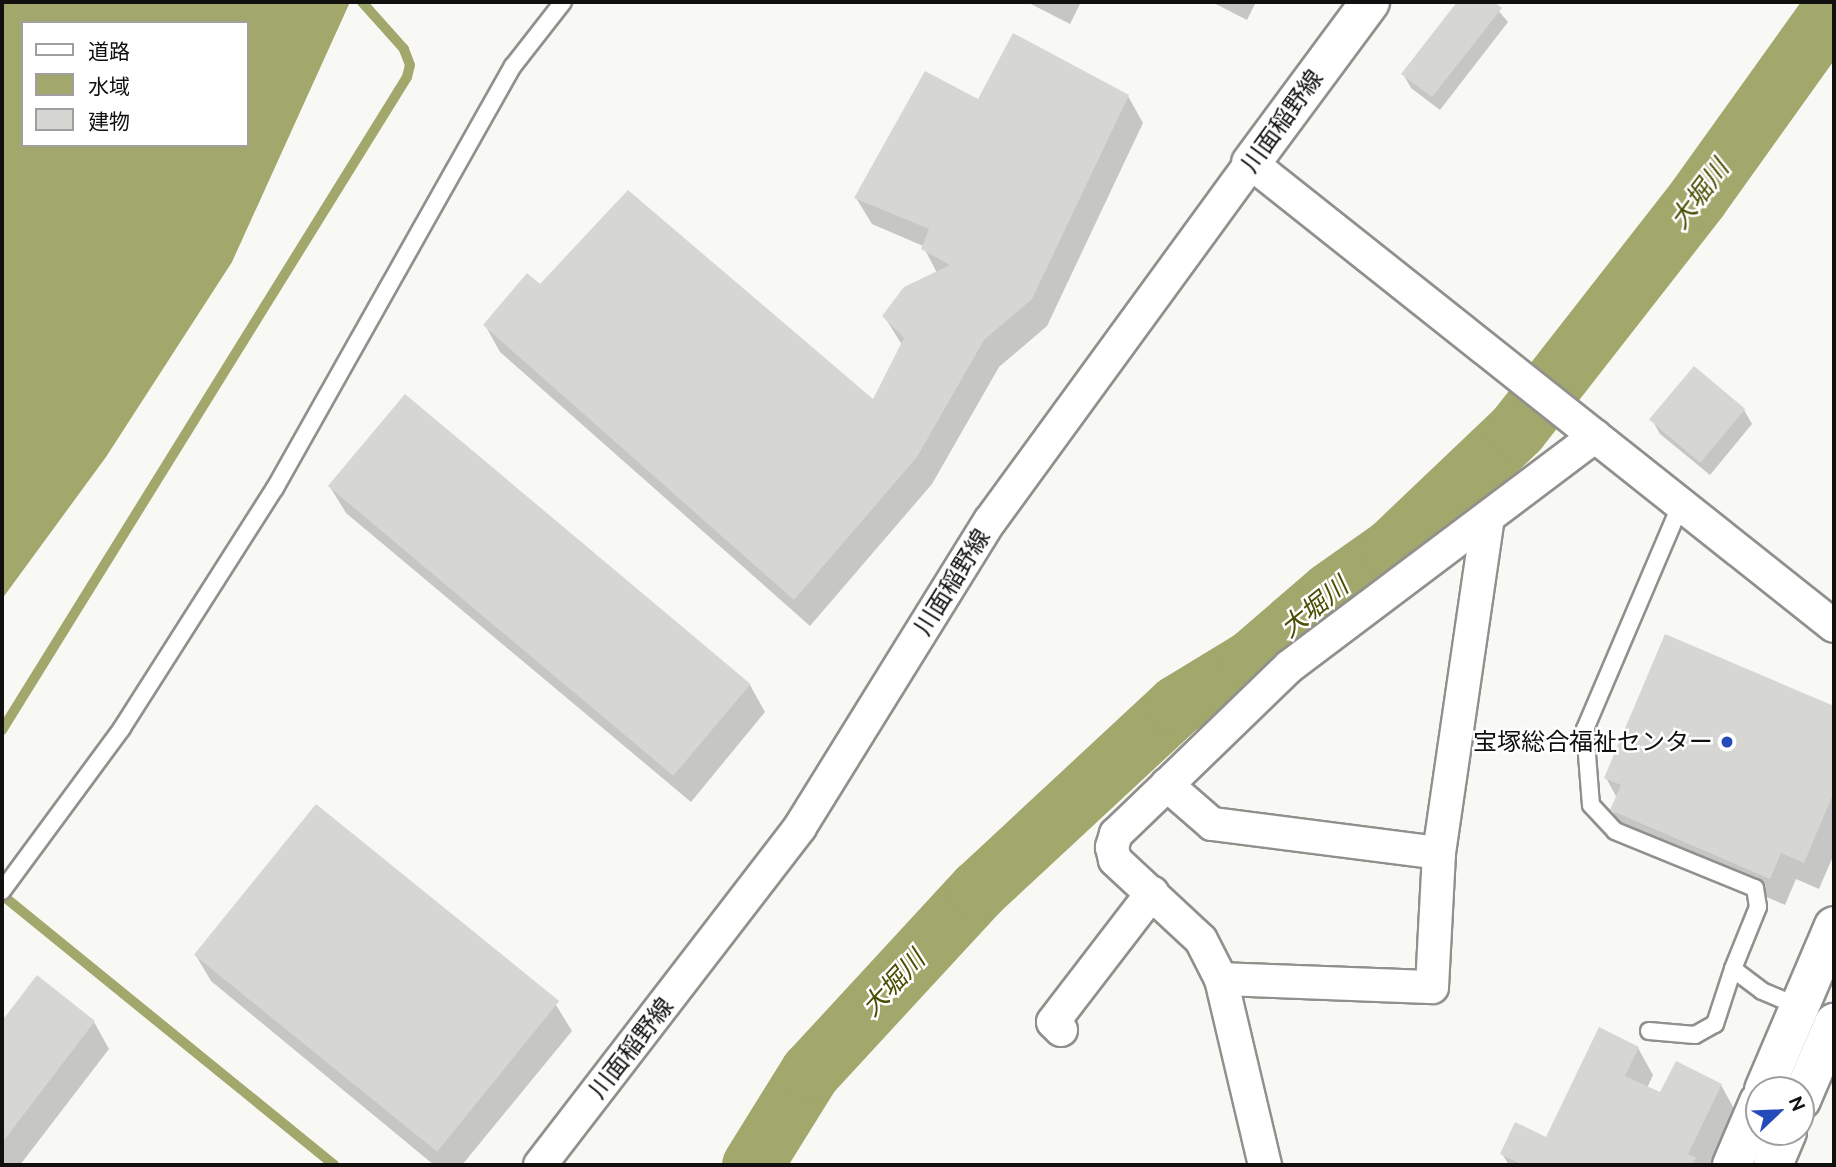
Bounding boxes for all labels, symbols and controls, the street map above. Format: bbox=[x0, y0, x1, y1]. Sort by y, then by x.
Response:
legend bbox=[21, 21, 248, 147]
text: 道路 bbox=[88, 39, 130, 63]
street label: 川面稲野線 bbox=[1235, 64, 1329, 178]
text: 水域 bbox=[88, 74, 130, 98]
text: 建物 bbox=[88, 109, 130, 133]
water label: 大堀川 bbox=[1663, 153, 1735, 235]
street label: 川面稲野線 bbox=[908, 523, 996, 641]
water label: 大堀川 bbox=[1274, 570, 1354, 644]
place label: 宝塚総合福祉センター bbox=[1473, 728, 1713, 756]
marker: 宝塚総合福祉センター bbox=[1719, 734, 1735, 750]
water label: 大堀川 bbox=[855, 944, 931, 1022]
street label: 川面稲野線 bbox=[583, 992, 679, 1104]
north arrow bbox=[1745, 1076, 1815, 1146]
text: N bbox=[1785, 1093, 1810, 1114]

